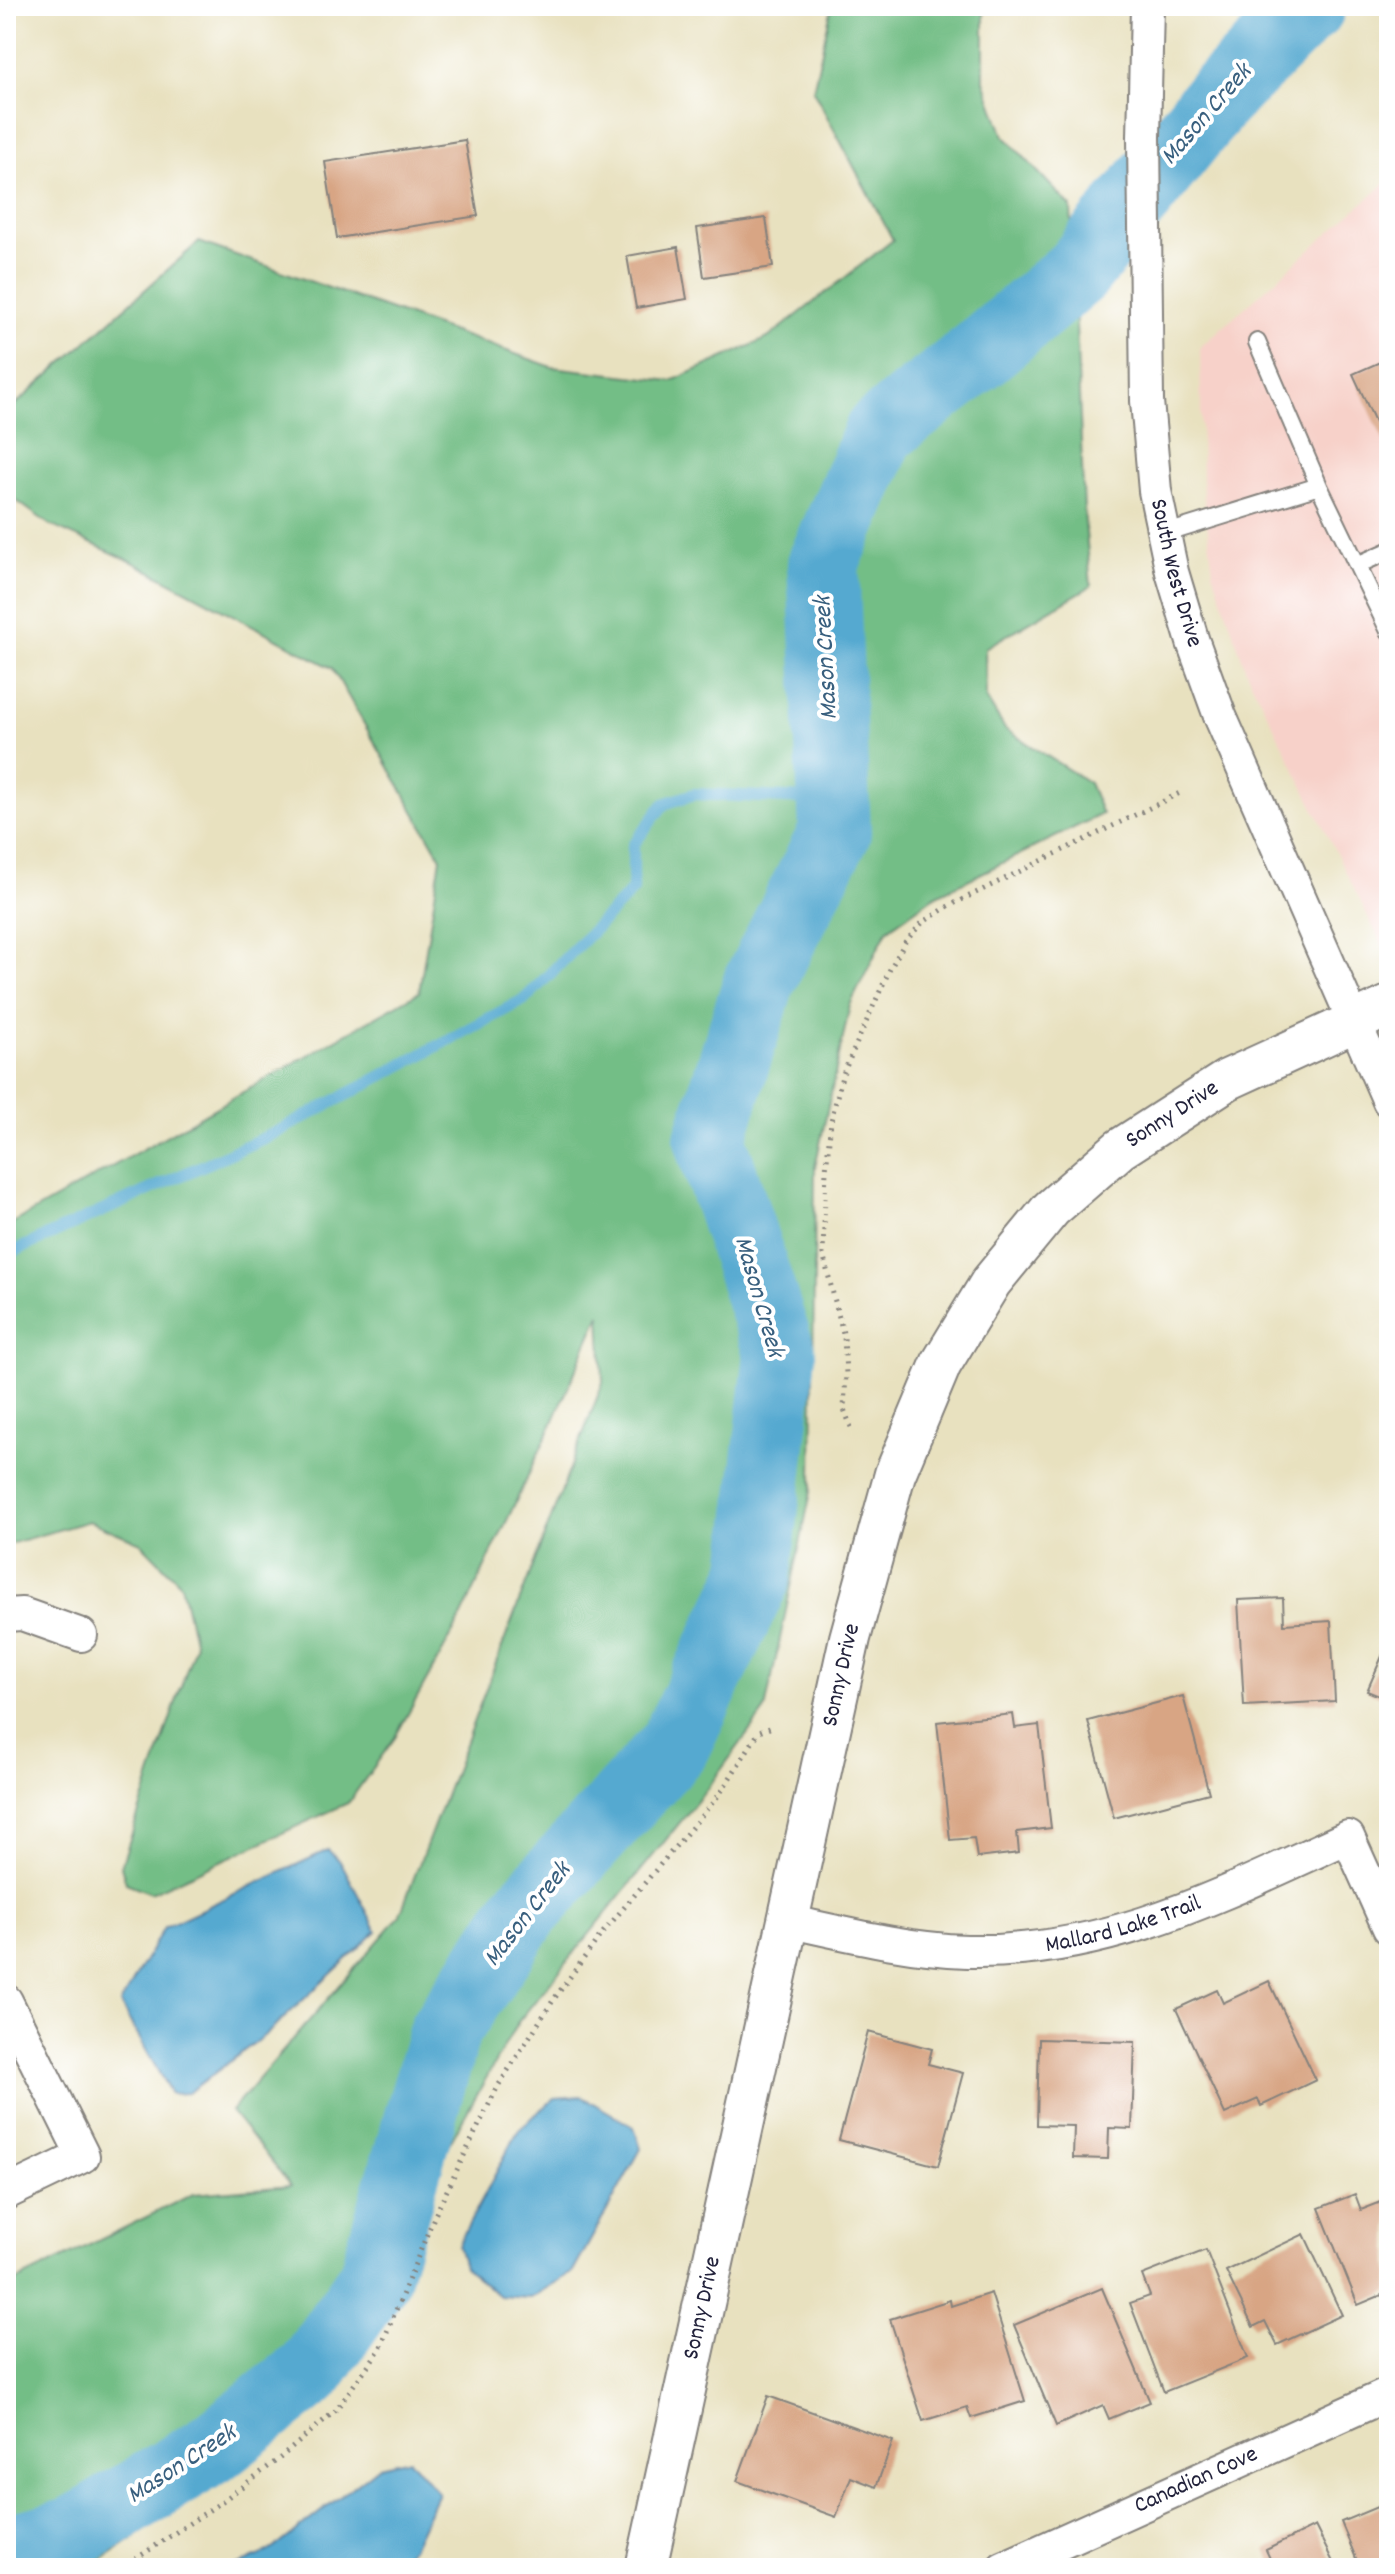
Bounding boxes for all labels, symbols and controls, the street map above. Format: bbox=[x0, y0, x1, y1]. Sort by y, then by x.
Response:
water label: Mason Creek bbox=[1152, 54, 1263, 174]
street label: South West Drive bbox=[1140, 496, 1211, 651]
water label: Mason Creek bbox=[805, 593, 849, 721]
street label: Sonny Drive bbox=[1119, 1072, 1226, 1158]
water label: Mason Creek bbox=[723, 1232, 794, 1364]
street label: Sonny Drive bbox=[814, 1620, 870, 1730]
water label: Mason Creek bbox=[475, 1853, 582, 1975]
street label: Mallard Lake Trail bbox=[1043, 1887, 1206, 1963]
street label: Sonny Drive bbox=[675, 2253, 731, 2363]
water label: Mason Creek bbox=[120, 2414, 246, 2514]
street label: Canadian Cove bbox=[1129, 2438, 1263, 2524]

